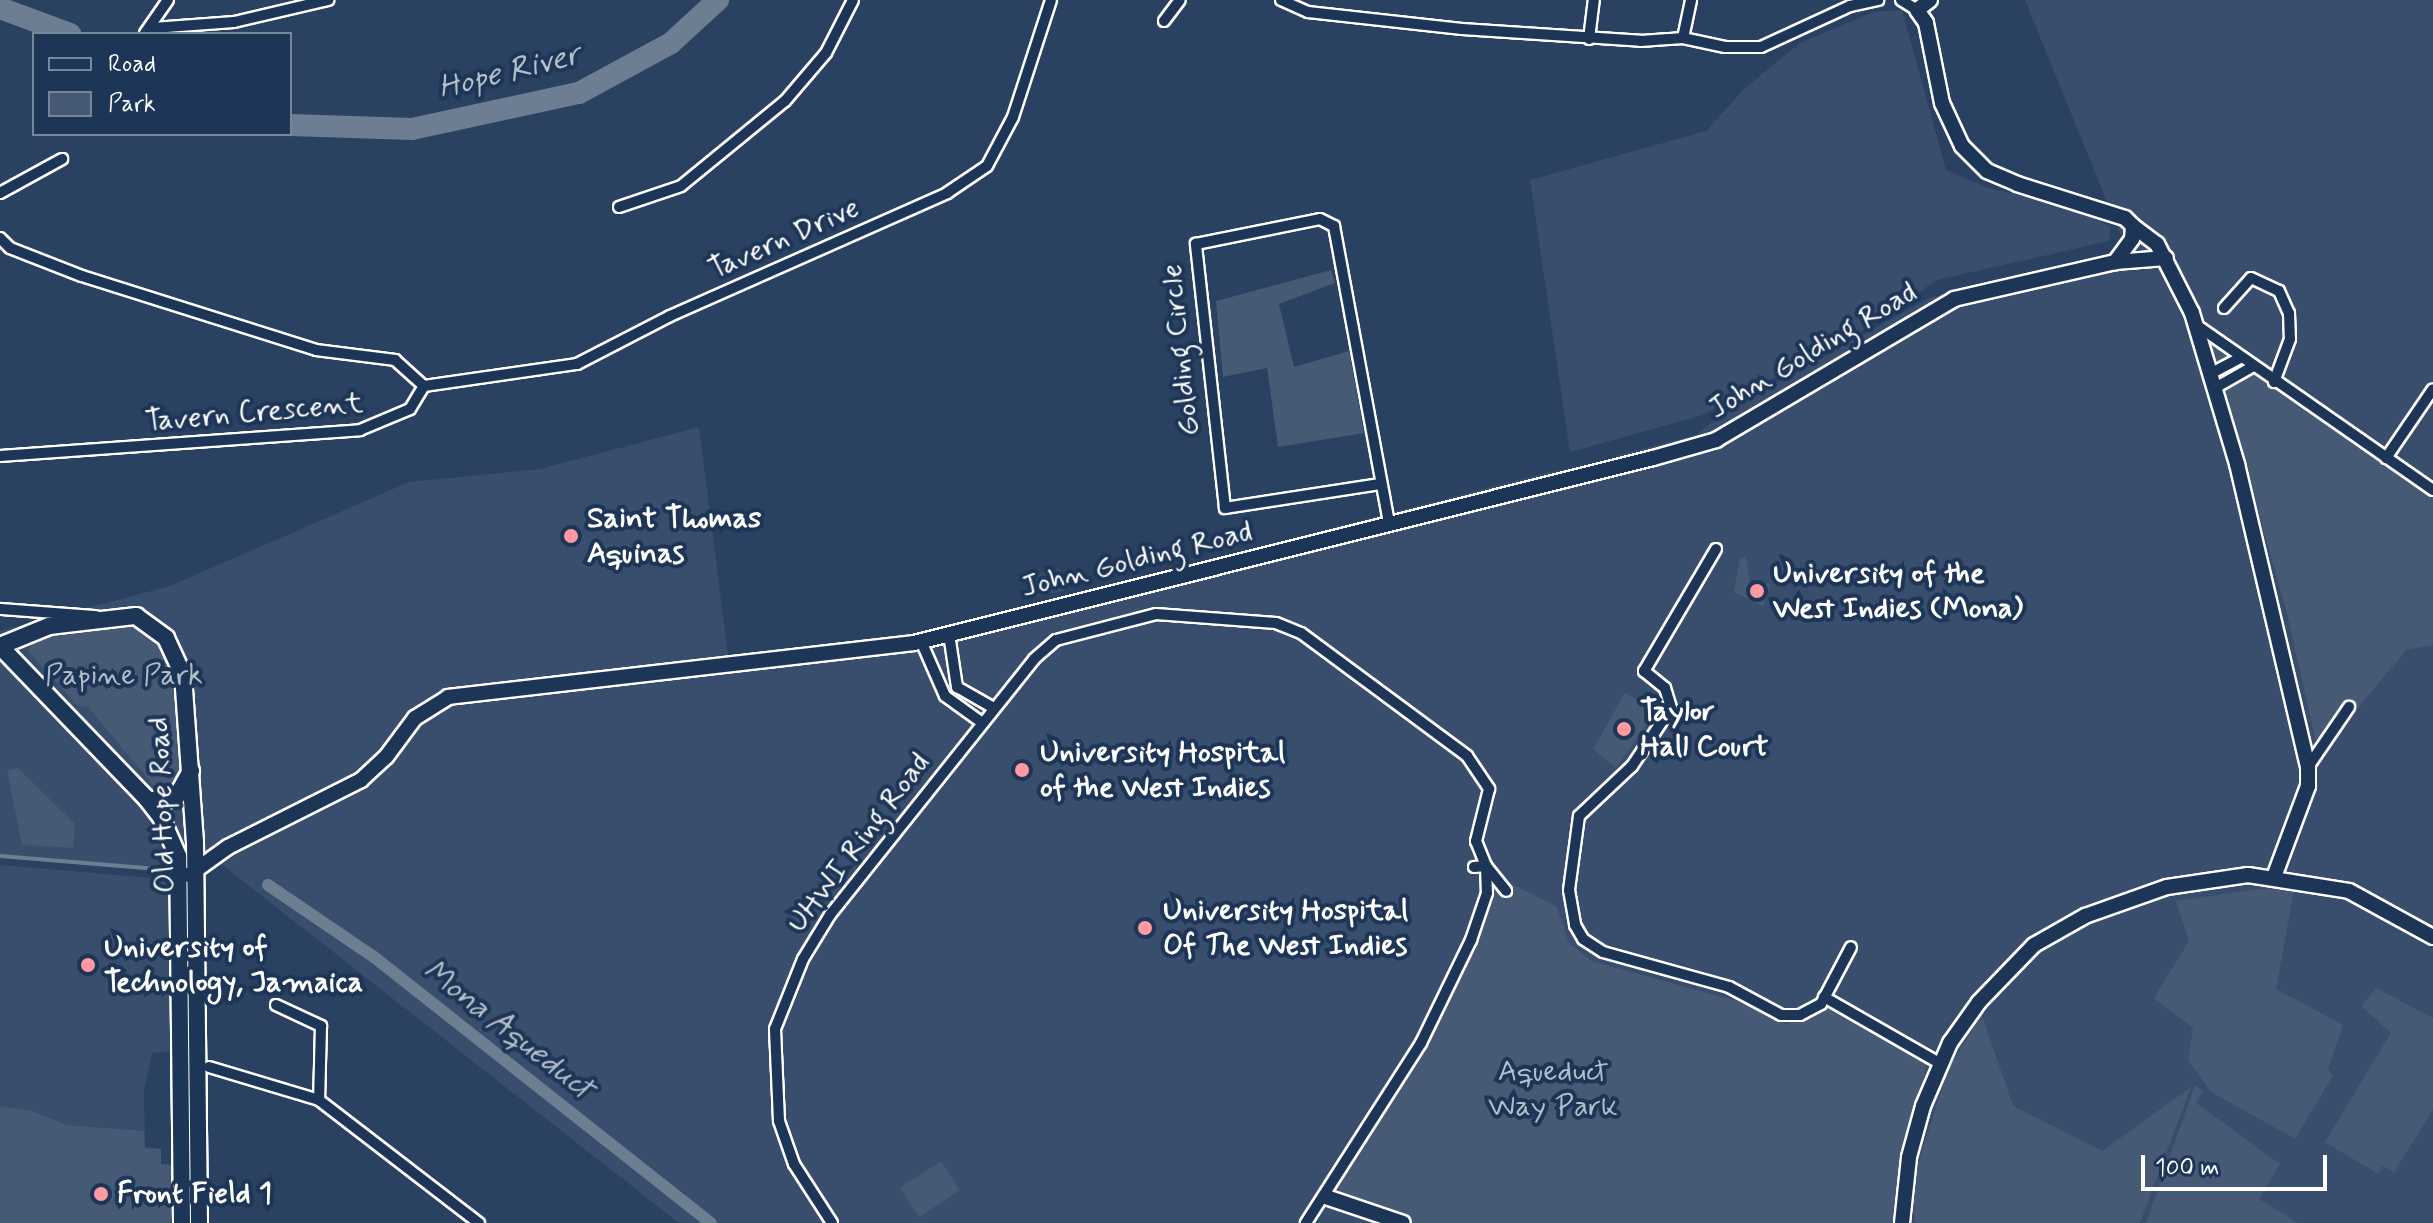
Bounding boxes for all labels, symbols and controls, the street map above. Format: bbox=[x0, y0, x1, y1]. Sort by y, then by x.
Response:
legend bbox=[32, 32, 292, 136]
water label: Hope River bbox=[435, 36, 583, 108]
text: Road bbox=[108, 49, 156, 80]
text: Park bbox=[108, 89, 156, 120]
street label: Tavern Drive bbox=[704, 190, 864, 288]
street label: Golding Circle bbox=[1154, 262, 1208, 438]
street label: John Golding Road bbox=[1703, 275, 1923, 427]
street label: Tavern Crescent bbox=[149, 386, 359, 440]
place label: Saint Thomas Aquinas bbox=[587, 501, 761, 572]
street label: John Golding Road bbox=[1019, 514, 1255, 606]
marker: Saint Thomas Aquinas bbox=[562, 527, 580, 545]
place label: University of the West Indies (Mona) bbox=[1773, 556, 2023, 626]
marker: University of the West Indies (Mona) bbox=[1748, 582, 1766, 600]
park label: Papine Park bbox=[45, 658, 203, 694]
place label: Taylor Hall Court bbox=[1640, 694, 1768, 764]
street label: Old Hope Road bbox=[142, 715, 184, 895]
marker: Taylor Hall Court bbox=[1615, 720, 1633, 738]
place label: University Hospital of the West Indies bbox=[1040, 735, 1285, 806]
street label: UHWI Ring Road bbox=[780, 747, 938, 939]
marker: University Hospital of the West Indies bbox=[1011, 759, 1033, 781]
place label: University Hospital Of The West Indies bbox=[1163, 893, 1408, 964]
marker: University Hospital Of The West Indies bbox=[1134, 917, 1156, 939]
place label: University of Technology, Jamaica bbox=[104, 930, 361, 1000]
water label: Mona Aqueduct bbox=[417, 953, 599, 1107]
marker: University of Technology, Jamaica bbox=[79, 956, 97, 974]
park label: Aqueduct Way Park bbox=[1490, 1054, 1616, 1124]
scale bar bbox=[2145, 1139, 2331, 1189]
text: 100 m bbox=[2155, 1153, 2219, 1184]
place label: Front Field 1 bbox=[117, 1176, 272, 1212]
marker: Front Field 1 bbox=[92, 1185, 110, 1203]

